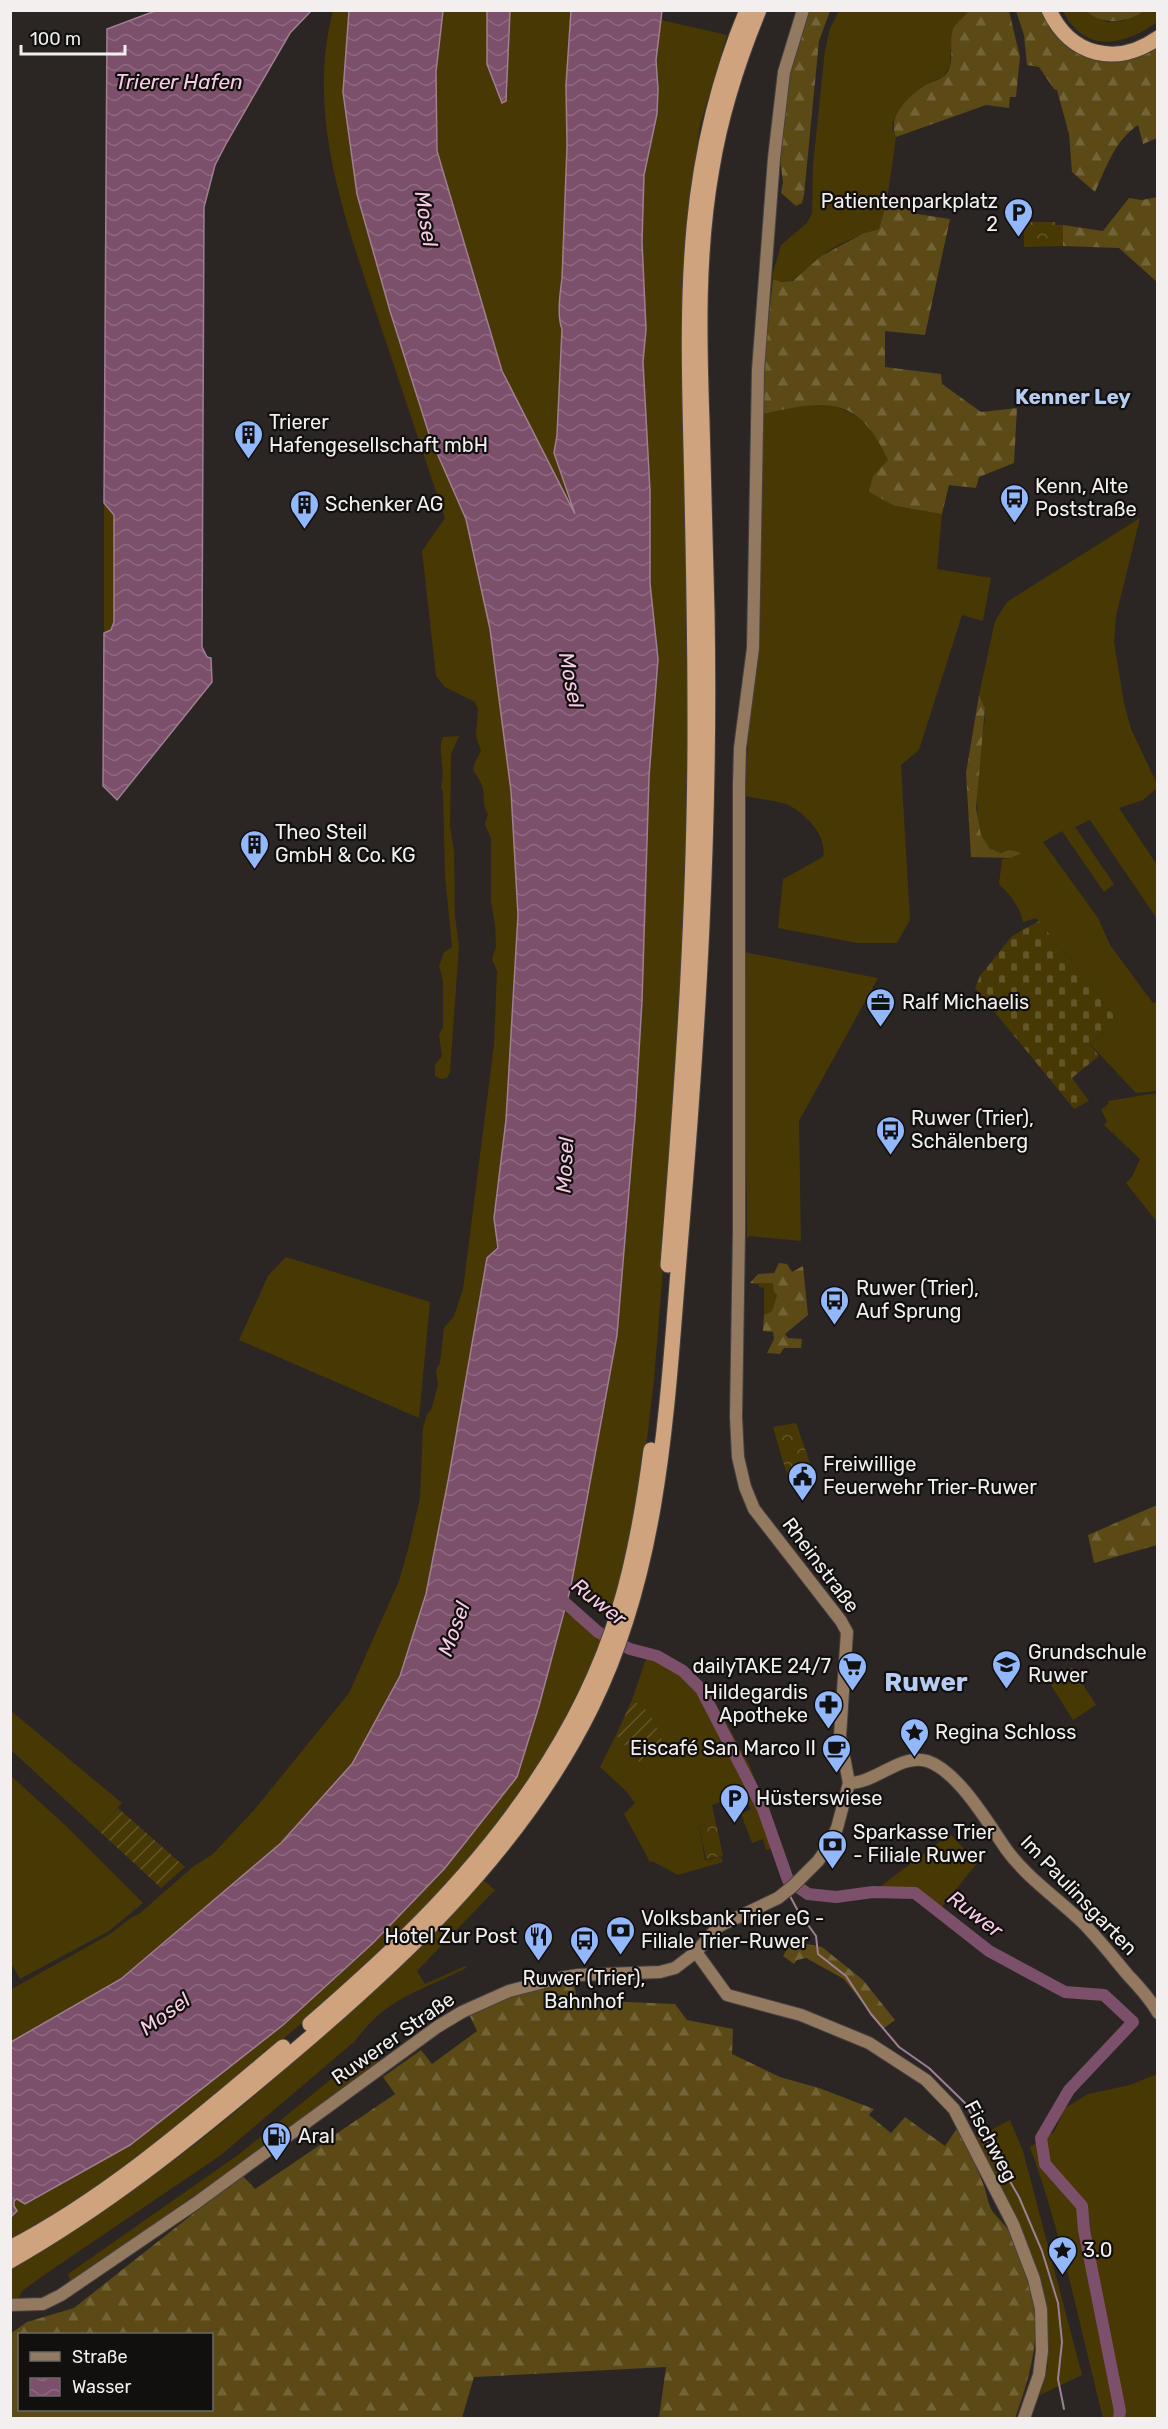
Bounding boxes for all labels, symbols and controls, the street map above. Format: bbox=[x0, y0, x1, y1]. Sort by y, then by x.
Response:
scale bar bbox=[21, 18, 124, 56]
text: 100 m bbox=[30, 28, 81, 50]
water label: Trierer Hafen bbox=[115, 69, 243, 94]
water label: Mosel bbox=[410, 189, 443, 250]
place label: Patientenparkplatz 2 bbox=[821, 189, 998, 236]
parking icon: Patientenparkplatz 2 bbox=[1003, 196, 1035, 238]
district label: Kenner Ley bbox=[1015, 384, 1131, 409]
place label: Trierer Hafengesellschaft mbH bbox=[269, 410, 488, 457]
building icon: Trierer Hafengesellschaft mbH bbox=[232, 418, 264, 460]
place label: Kenn, Alte Poststraße bbox=[1035, 474, 1137, 521]
bus stop icon: Kenn, Alte Poststraße bbox=[998, 482, 1030, 524]
building icon: Schenker AG bbox=[288, 488, 320, 530]
place label: Schenker AG bbox=[325, 492, 443, 516]
water label: Mosel bbox=[554, 650, 589, 711]
place label: Theo Steil GmbH & Co. KG bbox=[275, 820, 416, 867]
building icon: Theo Steil GmbH & Co. KG bbox=[238, 828, 270, 870]
office icon: Ralf Michaelis bbox=[865, 986, 897, 1028]
place label: Ralf Michaelis bbox=[902, 990, 1029, 1014]
place label: Ruwer (Trier), Schälenberg bbox=[911, 1106, 1034, 1153]
bus stop icon: Ruwer (Trier), Schälenberg bbox=[874, 1114, 906, 1156]
water label: Mosel bbox=[551, 1135, 579, 1194]
place label: Ruwer (Trier), Auf Sprung bbox=[856, 1276, 979, 1323]
bus stop icon: Ruwer (Trier), Auf Sprung bbox=[819, 1284, 851, 1326]
place label: Freiwillige Feuerwehr Trier-Ruwer bbox=[823, 1452, 1037, 1499]
public building icon: Freiwillige Feuerwehr Trier-Ruwer bbox=[786, 1460, 818, 1502]
street label: Rheinstraße bbox=[777, 1513, 865, 1617]
water label: Ruwer bbox=[567, 1572, 632, 1631]
water label: Mosel bbox=[432, 1597, 475, 1660]
place label: Grundschule Ruwer bbox=[1028, 1640, 1147, 1687]
school or university icon: Grundschule Ruwer bbox=[991, 1648, 1023, 1690]
supermarket icon: dailyTAKE 24/7 bbox=[836, 1650, 868, 1692]
place label: dailyTAKE 24/7 bbox=[693, 1654, 831, 1678]
district label: Ruwer bbox=[884, 1667, 968, 1698]
place label: Hildegardis Apotheke bbox=[704, 1680, 808, 1727]
pharmacy icon: Hildegardis Apotheke bbox=[813, 1688, 845, 1730]
place icon: Regina Schloss bbox=[898, 1716, 930, 1758]
place label: Regina Schloss bbox=[935, 1720, 1076, 1744]
cafe icon: Eiscafé San Marco II bbox=[821, 1732, 853, 1774]
place label: Eiscafé San Marco II bbox=[630, 1736, 816, 1760]
parking icon: Hüsterswiese bbox=[719, 1782, 751, 1824]
place label: Hüsterswiese bbox=[756, 1786, 883, 1810]
place label: Sparkasse Trier - Filiale Ruwer bbox=[853, 1820, 995, 1867]
bank icon: Sparkasse Trier - Filiale Ruwer bbox=[816, 1828, 848, 1870]
street label: Im Paulinsgarten bbox=[1016, 1830, 1142, 1960]
water label: Ruwer bbox=[943, 1885, 1009, 1943]
place label: Volksbank Trier eG - Filiale Trier-Ruwer bbox=[641, 1906, 824, 1953]
bank icon: Volksbank Trier eG - Filiale Trier-Ruwer bbox=[604, 1914, 636, 1956]
restaurant icon: Hotel Zur Post bbox=[522, 1920, 554, 1962]
place label: Hotel Zur Post bbox=[385, 1924, 517, 1948]
bus stop icon: Ruwer (Trier), Bahnhof bbox=[568, 1924, 600, 1966]
place label: Ruwer (Trier), Bahnhof bbox=[522, 1966, 646, 2013]
water label: Mosel bbox=[135, 1986, 196, 2040]
street label: Ruwerer Straße bbox=[327, 1987, 459, 2089]
street label: Fischweg bbox=[960, 2096, 1022, 2186]
fuel station icon: Aral bbox=[261, 2120, 293, 2162]
place label: Aral bbox=[298, 2124, 335, 2148]
place icon: 3.0 bbox=[1046, 2234, 1078, 2276]
place label: 3.0 bbox=[1083, 2238, 1112, 2262]
legend bbox=[18, 2333, 213, 2411]
text: Straße bbox=[72, 2346, 128, 2368]
text: Wasser bbox=[72, 2376, 131, 2398]

